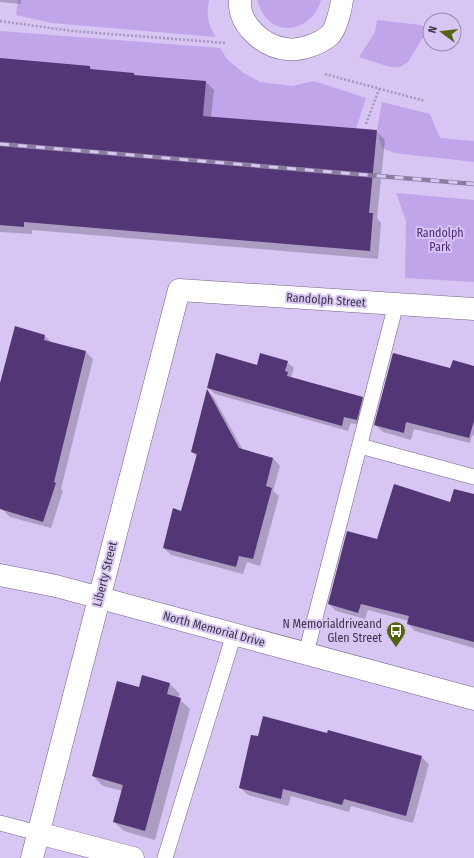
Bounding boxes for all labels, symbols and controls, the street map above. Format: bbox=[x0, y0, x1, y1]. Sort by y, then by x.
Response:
north arrow bbox=[422, 12, 462, 52]
text: N bbox=[426, 25, 440, 34]
park label: Randolph Park bbox=[416, 226, 464, 254]
street label: Randolph Street bbox=[286, 290, 366, 310]
street label: Liberty Street bbox=[90, 540, 120, 608]
street label: North Memorial Drive bbox=[161, 609, 267, 649]
place label: N Memorialdriveand Glen Street bbox=[282, 617, 382, 645]
bus stop icon: N Memorialdriveand Glen Street bbox=[385, 620, 407, 648]

